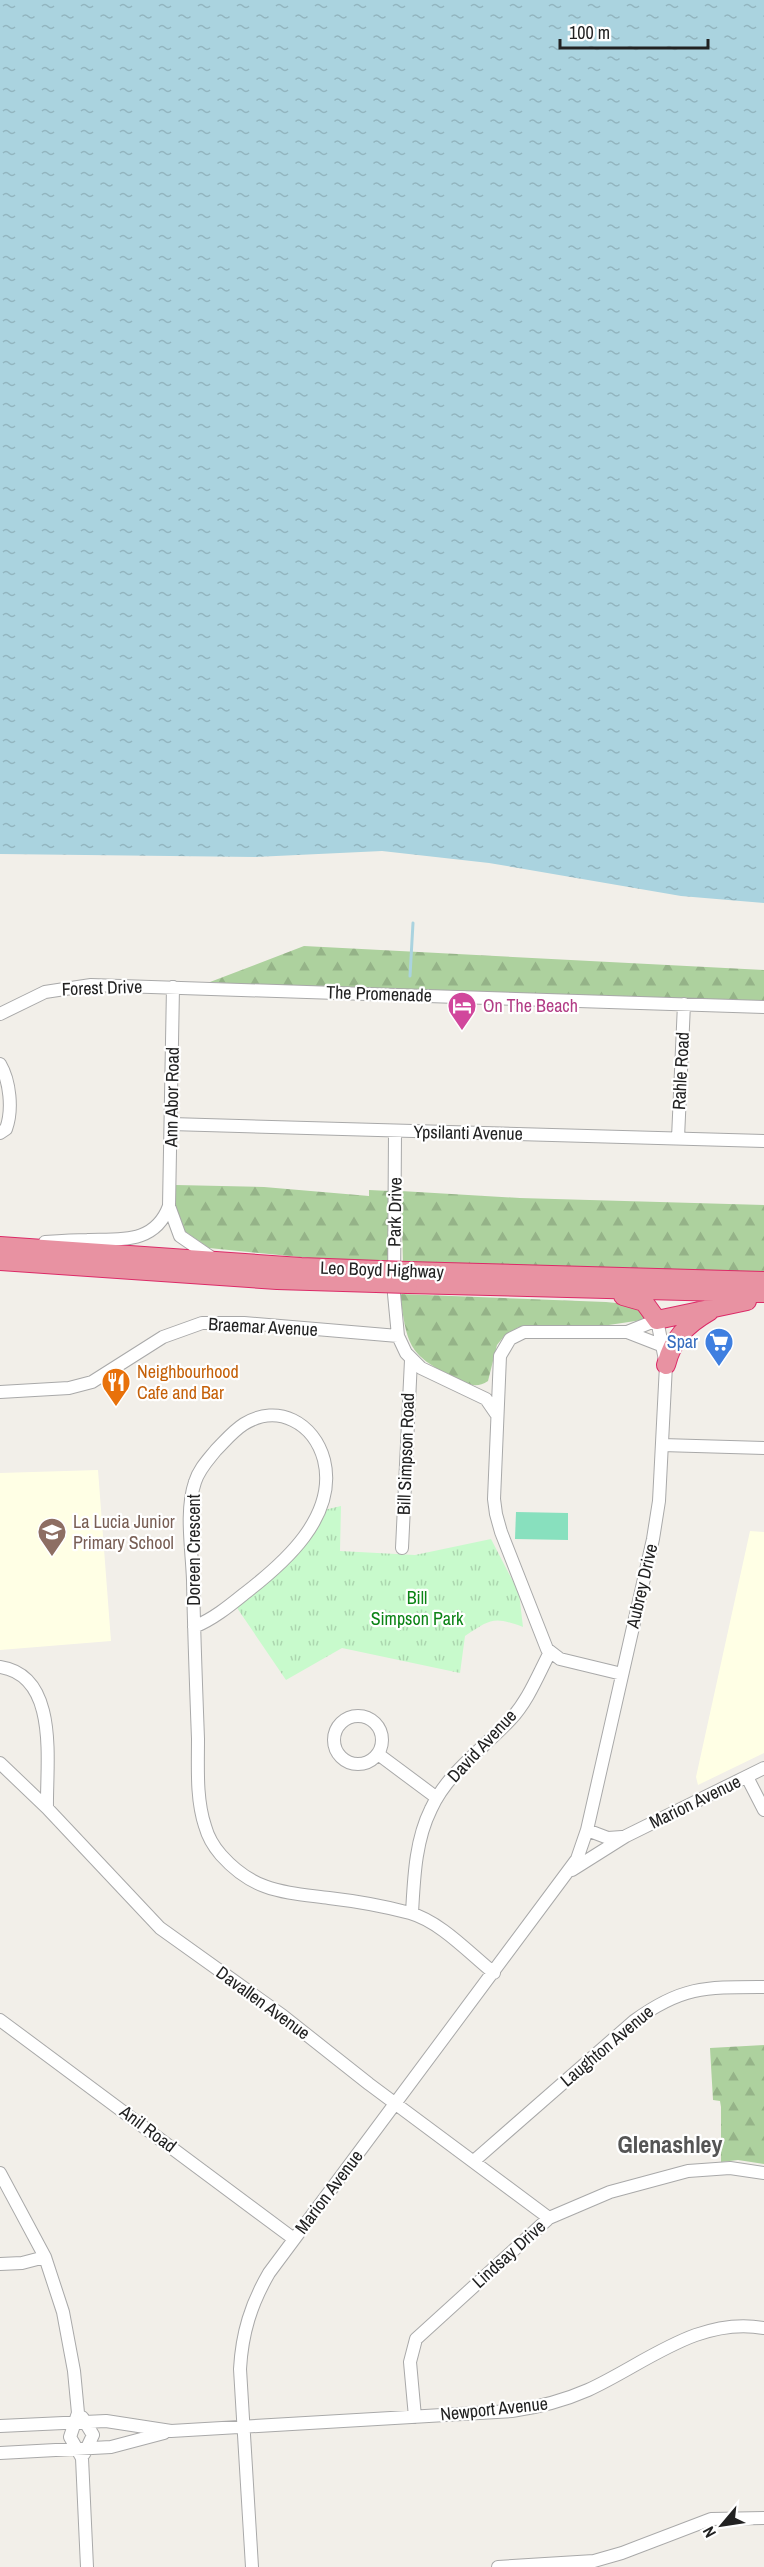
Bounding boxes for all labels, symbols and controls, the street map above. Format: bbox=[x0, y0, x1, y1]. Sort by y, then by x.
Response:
scale bar bbox=[560, 12, 708, 50]
text: 100 m bbox=[569, 20, 610, 45]
street label: Forest Drive bbox=[61, 974, 143, 1001]
street label: The Promenade bbox=[326, 979, 432, 1008]
hotel icon: On The Beach bbox=[446, 990, 478, 1032]
place label: On The Beach bbox=[483, 993, 578, 1018]
street label: Rahle Road bbox=[666, 1031, 695, 1111]
street label: Ann Abor Road bbox=[158, 1047, 185, 1148]
street label: Ypsilanti Avenue bbox=[413, 1119, 523, 1146]
street label: Park Drive bbox=[381, 1177, 408, 1247]
street label: Leo Boyd Highway bbox=[320, 1255, 445, 1284]
street label: Braemar Avenue bbox=[208, 1311, 318, 1342]
supermarket icon: Spar bbox=[703, 1326, 735, 1368]
place label: Spar bbox=[667, 1329, 698, 1354]
place label: Neighbourhood Cafe and Bar bbox=[137, 1359, 239, 1405]
restaurant icon: Neighbourhood Cafe and Bar bbox=[100, 1366, 132, 1408]
street label: Bill Simpson Road bbox=[391, 1392, 420, 1516]
street label: Doreen Crescent bbox=[181, 1494, 206, 1606]
place label: La Lucia Junior Primary School bbox=[73, 1509, 175, 1555]
school or university icon: La Lucia Junior Primary School bbox=[36, 1516, 68, 1558]
street label: Aubrey Drive bbox=[619, 1541, 663, 1632]
park label: Bill Simpson Park bbox=[371, 1585, 464, 1631]
street label: David Avenue bbox=[441, 1704, 522, 1788]
street label: Marion Avenue bbox=[645, 1769, 745, 1834]
street label: Davallen Avenue bbox=[211, 1960, 315, 2045]
street label: Laughton Avenue bbox=[555, 1999, 659, 2092]
street label: Anil Road bbox=[114, 2099, 182, 2158]
district label: Glenashley bbox=[617, 2128, 723, 2160]
street label: Marion Avenue bbox=[289, 2145, 368, 2239]
street label: Lindsay Drive bbox=[466, 2214, 551, 2293]
street label: Newport Avenue bbox=[439, 2390, 549, 2427]
north arrow bbox=[692, 2495, 752, 2555]
text: N bbox=[697, 2523, 721, 2542]

